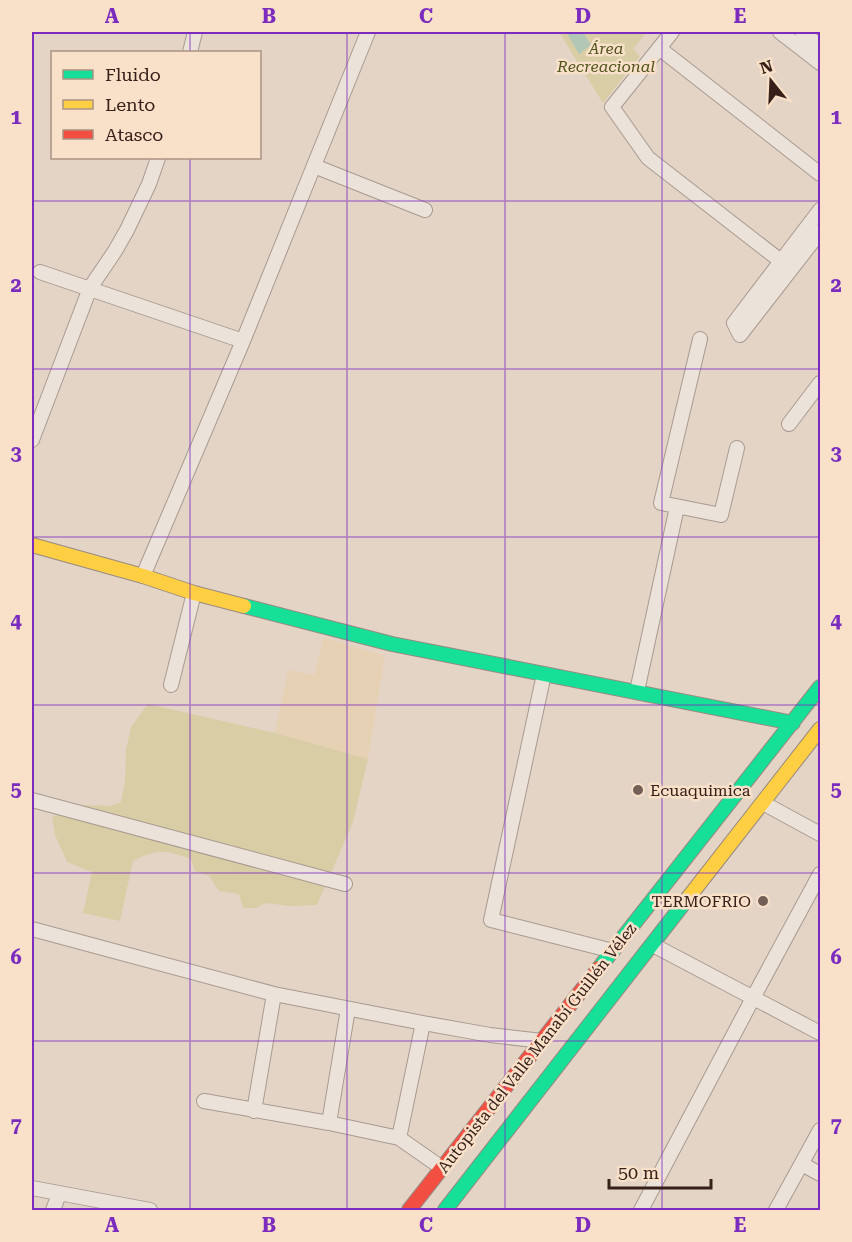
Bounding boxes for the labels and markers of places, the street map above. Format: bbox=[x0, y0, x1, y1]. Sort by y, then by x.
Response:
place label: Ecuaquimica bbox=[650, 781, 751, 800]
marker: Ecuaquimica bbox=[631, 783, 645, 797]
place label: TERMOFRIO bbox=[652, 892, 751, 911]
marker: TERMOFRIO bbox=[756, 894, 770, 908]

